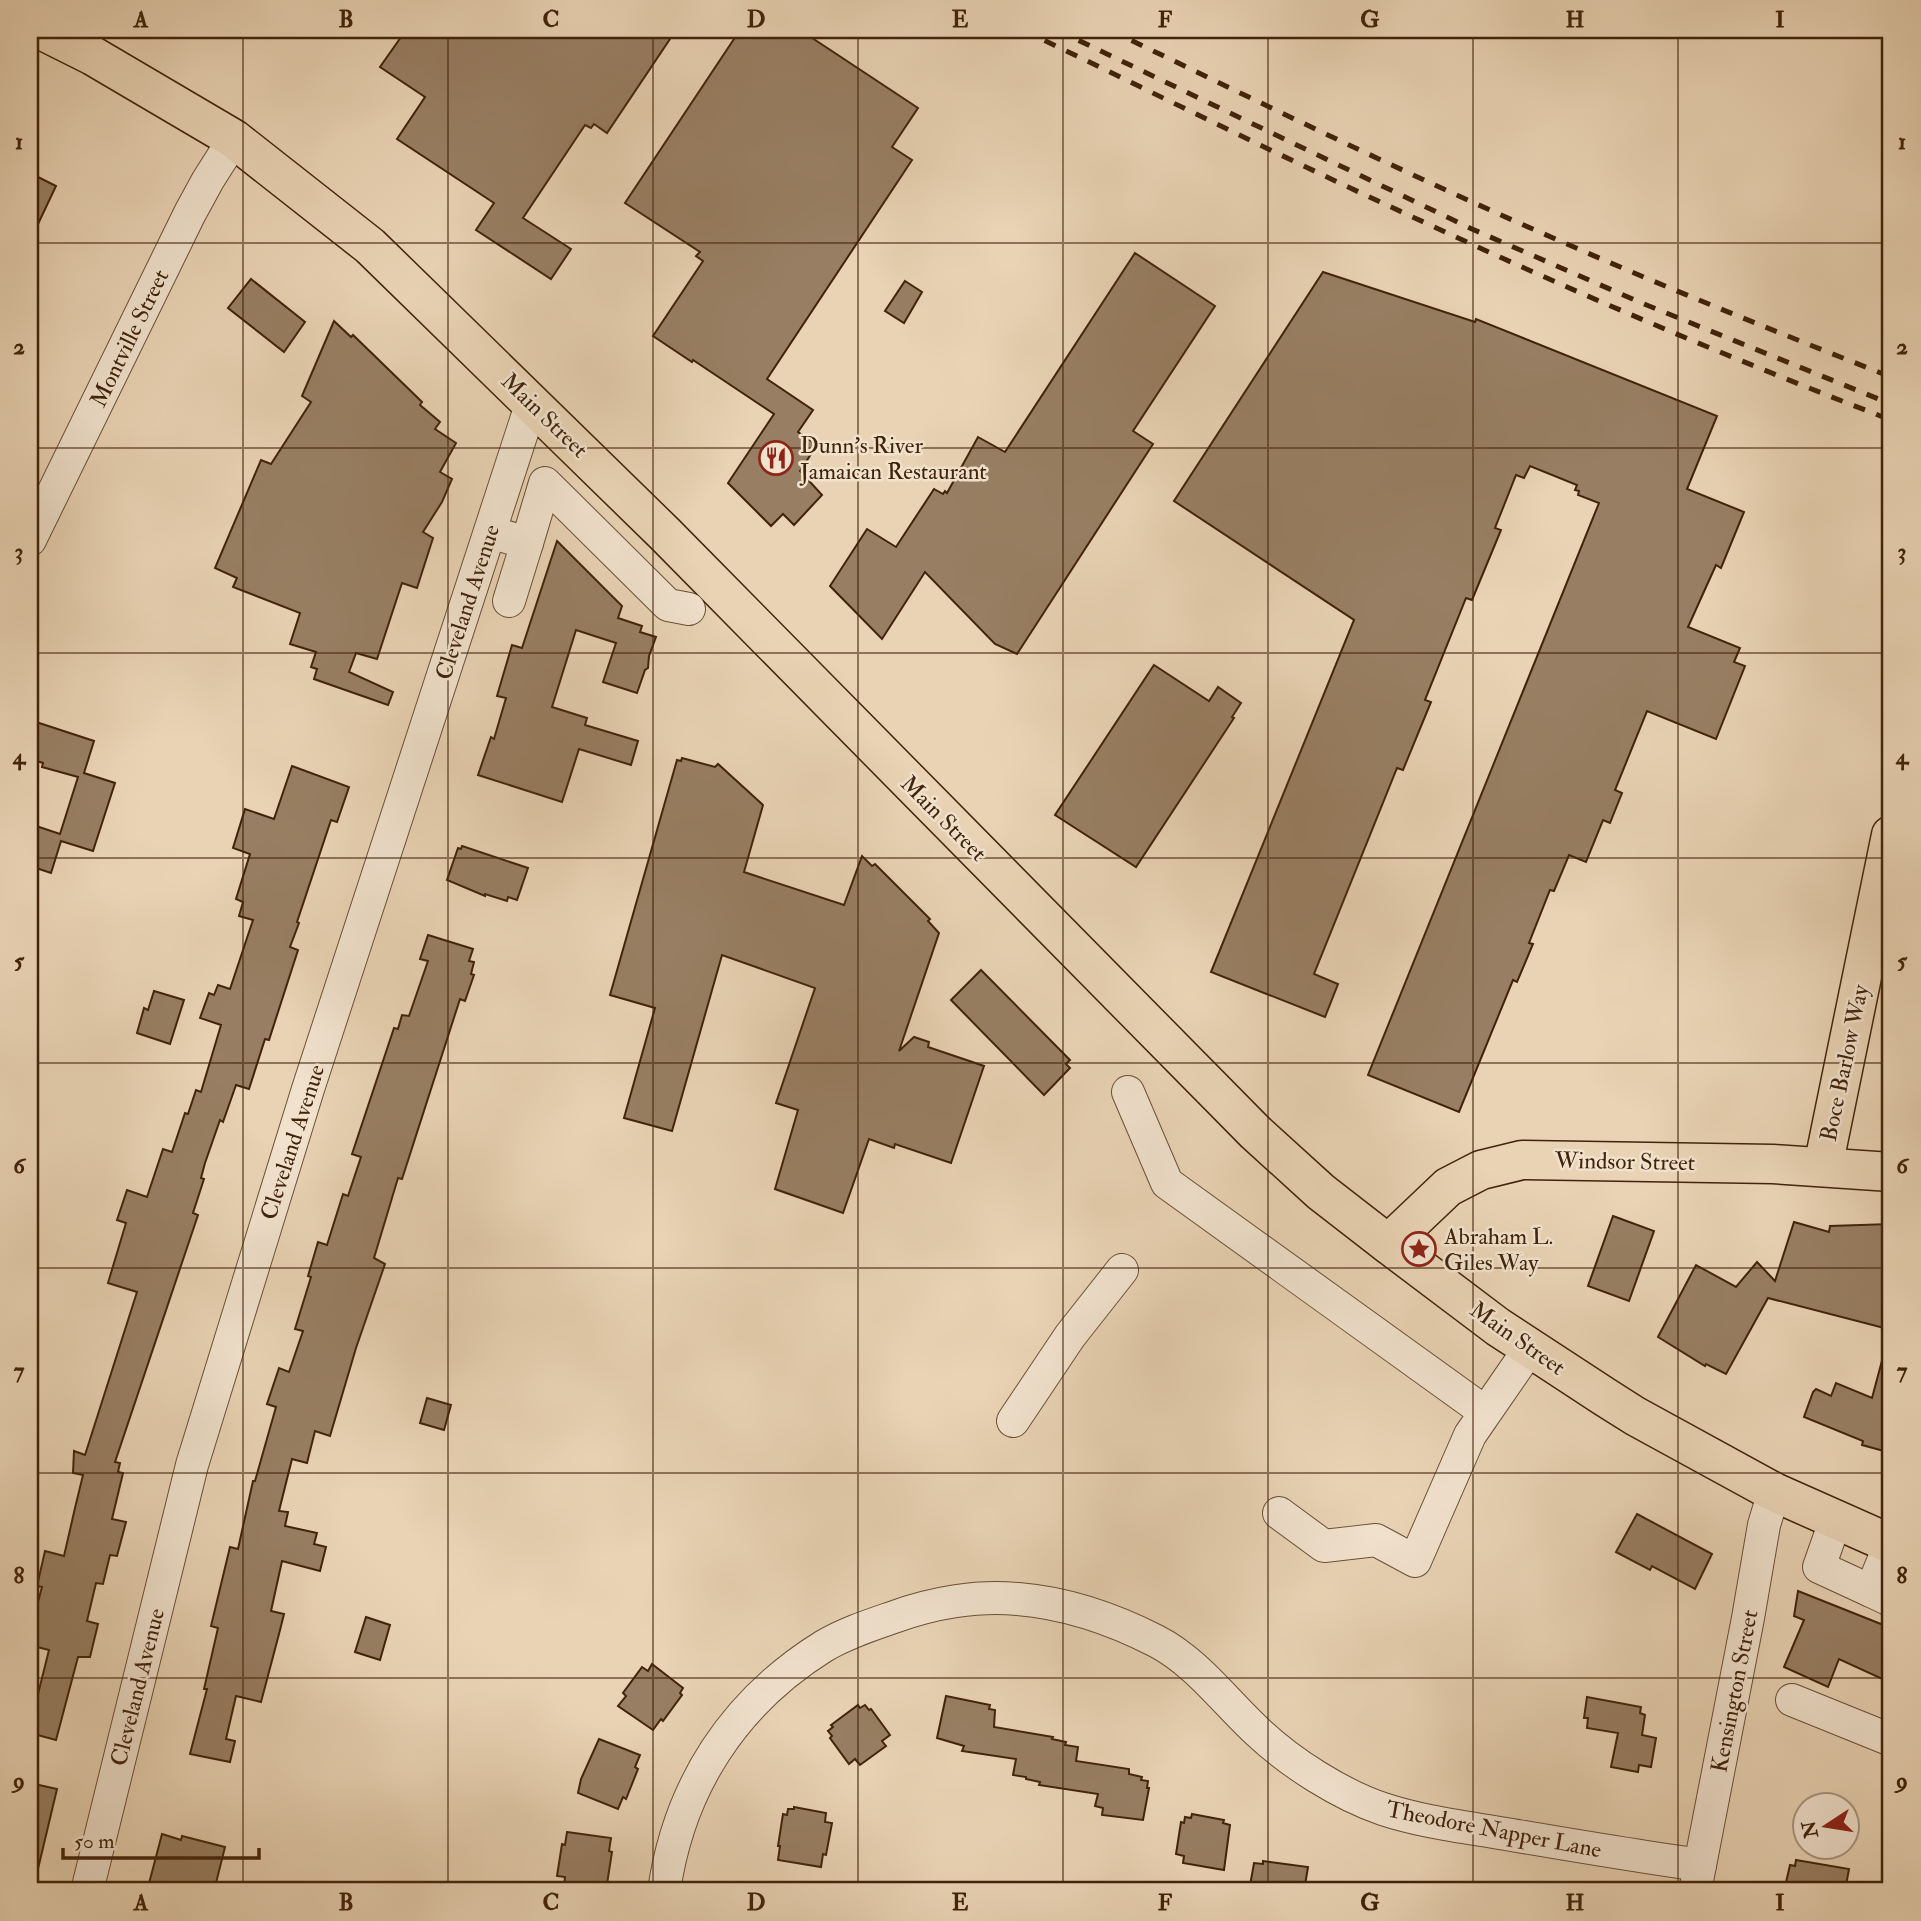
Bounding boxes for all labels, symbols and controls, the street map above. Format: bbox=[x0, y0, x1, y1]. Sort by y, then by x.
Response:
text: A bbox=[133, 5, 149, 34]
text: B bbox=[338, 5, 354, 34]
text: C bbox=[543, 5, 559, 34]
text: D bbox=[747, 5, 765, 34]
text: E bbox=[952, 5, 969, 34]
text: F bbox=[1158, 5, 1173, 34]
text: G bbox=[1360, 5, 1380, 34]
text: H bbox=[1566, 5, 1585, 34]
text: I bbox=[1775, 5, 1785, 34]
text: 1 bbox=[15, 127, 23, 156]
text: 1 bbox=[1898, 127, 1906, 156]
street label: Montville Street bbox=[84, 265, 175, 412]
text: 2 bbox=[13, 332, 25, 361]
text: 2 bbox=[1896, 332, 1908, 361]
street label: Main Street bbox=[495, 367, 594, 464]
place label: Dunn's River Jamaican Restaurant bbox=[799, 431, 987, 486]
restaurant icon: Dunn's River Jamaican Restaurant bbox=[757, 439, 795, 477]
street label: Cleveland Avenue bbox=[429, 521, 506, 683]
text: 3 bbox=[15, 537, 23, 566]
text: 3 bbox=[1898, 537, 1906, 566]
text: 4 bbox=[12, 742, 27, 771]
text: 4 bbox=[1895, 742, 1910, 771]
street label: Main Street bbox=[895, 769, 993, 867]
text: 5 bbox=[14, 946, 25, 975]
text: 5 bbox=[1897, 946, 1908, 975]
street label: Boce Barlow Way bbox=[1814, 981, 1875, 1144]
street label: Cleveland Avenue bbox=[254, 1061, 331, 1223]
street label: Windsor Street bbox=[1554, 1146, 1695, 1177]
text: 6 bbox=[13, 1151, 27, 1180]
text: 6 bbox=[1896, 1151, 1910, 1180]
place label: Abraham L. Giles Way bbox=[1443, 1222, 1553, 1277]
place icon: Abraham L. Giles Way bbox=[1400, 1230, 1438, 1268]
street label: Main Street bbox=[1464, 1295, 1571, 1382]
text: 7 bbox=[14, 1356, 25, 1385]
text: 7 bbox=[1897, 1356, 1908, 1385]
text: 8 bbox=[14, 1561, 25, 1590]
text: 8 bbox=[1897, 1561, 1908, 1590]
street label: Cleveland Avenue bbox=[104, 1605, 171, 1769]
street label: Kensington Street bbox=[1705, 1607, 1764, 1775]
text: 9 bbox=[11, 1766, 25, 1795]
text: 9 bbox=[1894, 1766, 1908, 1795]
north arrow bbox=[1792, 1792, 1862, 1862]
street label: Theodore Napper Lane bbox=[1384, 1794, 1604, 1866]
scale bar bbox=[63, 1816, 259, 1860]
text: N bbox=[1797, 1818, 1824, 1841]
text: 50 m bbox=[74, 1828, 115, 1855]
text: A bbox=[133, 1888, 149, 1917]
text: B bbox=[338, 1888, 354, 1917]
text: C bbox=[543, 1888, 559, 1917]
text: D bbox=[747, 1888, 765, 1917]
text: E bbox=[952, 1888, 969, 1917]
text: F bbox=[1158, 1888, 1173, 1917]
text: G bbox=[1360, 1888, 1380, 1917]
text: H bbox=[1566, 1888, 1585, 1917]
text: I bbox=[1775, 1888, 1785, 1917]

